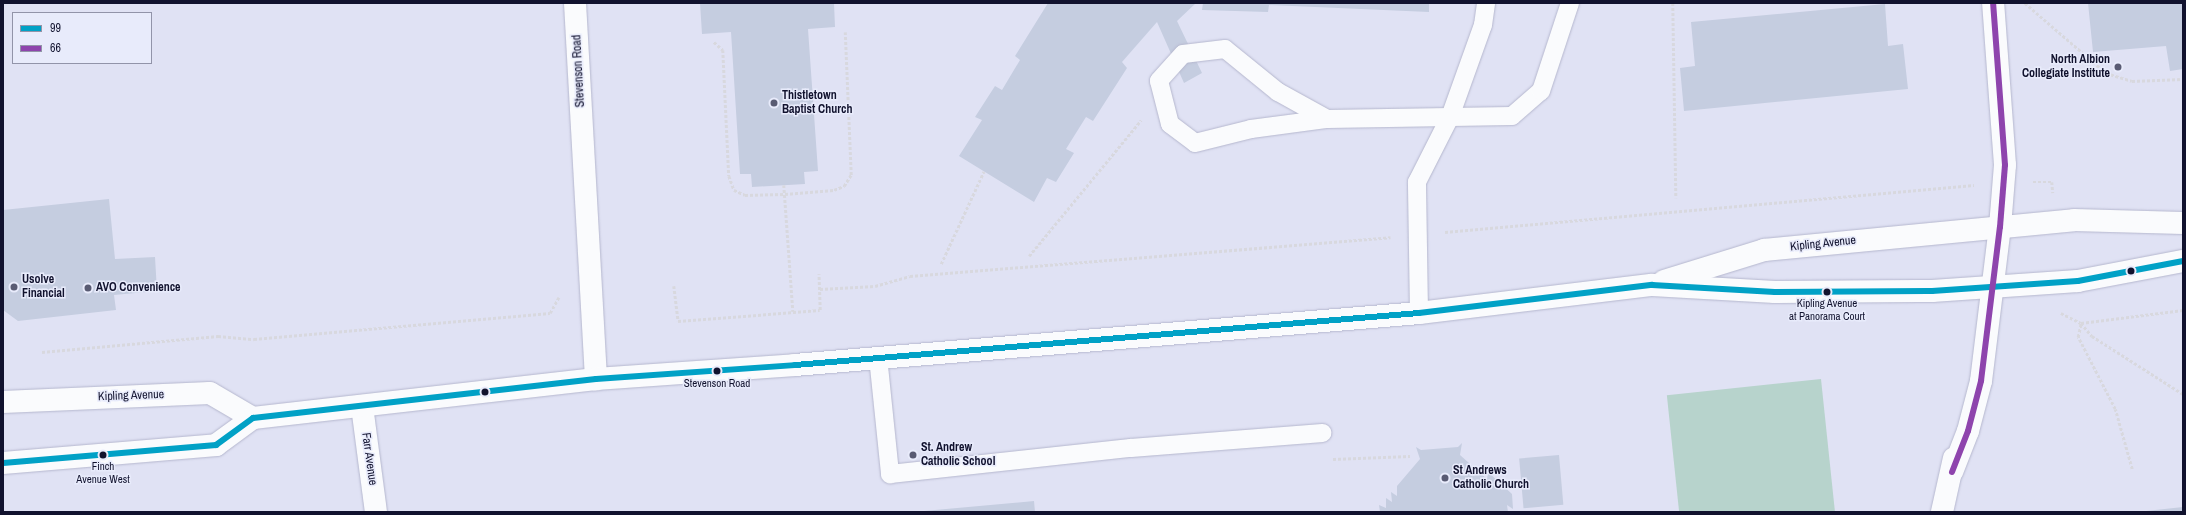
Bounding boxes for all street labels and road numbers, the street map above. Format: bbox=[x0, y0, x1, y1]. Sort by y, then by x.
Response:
street label: Stevenson Road bbox=[570, 34, 588, 108]
street label: Kipling Avenue bbox=[1789, 233, 1857, 255]
street label: Kipling Avenue bbox=[97, 388, 165, 404]
street label: Farr Avenue bbox=[358, 432, 380, 486]

